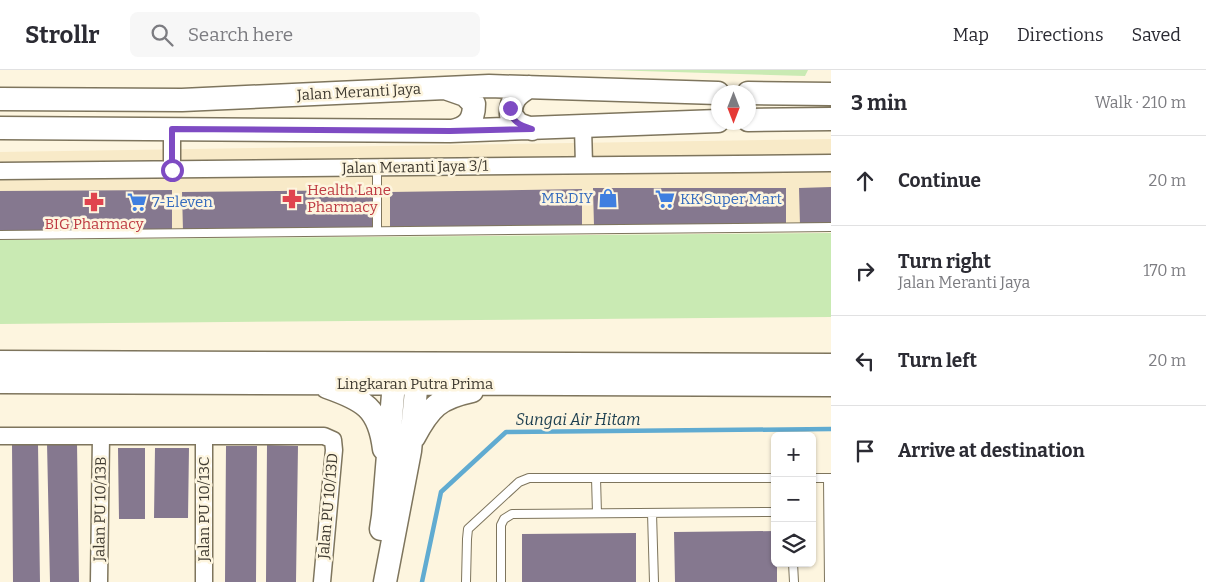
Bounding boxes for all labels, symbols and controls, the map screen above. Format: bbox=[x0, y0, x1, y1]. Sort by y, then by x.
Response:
search box bbox=[130, 12, 480, 57]
text: Strollr bbox=[25, 21, 100, 49]
icon: search bbox=[148, 21, 176, 49]
text: Search here bbox=[188, 23, 293, 46]
text: Map bbox=[953, 24, 989, 46]
text: Directions bbox=[1017, 24, 1104, 46]
text: Saved bbox=[1132, 24, 1181, 46]
street label: Jalan Meranti Jaya bbox=[296, 80, 421, 104]
north arrow bbox=[711, 85, 756, 130]
text: 3 min bbox=[851, 90, 907, 116]
text: Walk · 210 m bbox=[1095, 93, 1186, 112]
route end bbox=[499, 97, 522, 120]
street label: Jalan Meranti Jaya 3/1 bbox=[341, 157, 488, 177]
route start bbox=[161, 159, 184, 182]
icon: ahead bbox=[851, 167, 879, 195]
text: Continue bbox=[898, 169, 981, 192]
text: 20 m bbox=[1149, 171, 1186, 190]
place label: Health Lane Pharmacy bbox=[307, 181, 391, 216]
shop icon: MR.DIY bbox=[597, 187, 619, 209]
pharmacy icon: Health Lane Pharmacy bbox=[281, 188, 303, 210]
supermarket icon: KK Super Mart bbox=[654, 188, 676, 210]
place label: MR.DIY bbox=[541, 189, 593, 207]
place label: KK Super Mart bbox=[680, 190, 783, 208]
pharmacy icon: BIG Pharmacy bbox=[83, 191, 105, 213]
supermarket icon: 7-Eleven bbox=[126, 191, 148, 213]
place label: 7-Eleven bbox=[152, 193, 213, 211]
place label: BIG Pharmacy bbox=[44, 215, 144, 233]
text: Turn right bbox=[898, 250, 991, 273]
icon: right bbox=[851, 257, 879, 285]
text: 170 m bbox=[1143, 261, 1186, 280]
text: Jalan Meranti Jaya bbox=[898, 273, 1030, 292]
icon: left bbox=[851, 347, 879, 375]
text: Turn left bbox=[898, 349, 977, 372]
text: 20 m bbox=[1149, 351, 1186, 370]
street label: Lingkaran Putra Prima bbox=[337, 375, 493, 393]
water label: Sungai Air Hitam bbox=[515, 410, 641, 429]
map controls bbox=[771, 432, 816, 567]
button: + bbox=[771, 432, 816, 477]
icon: arrive bbox=[851, 437, 879, 465]
text: Arrive at destination bbox=[898, 439, 1085, 462]
street label: Jalan PU 10/13D bbox=[314, 452, 342, 561]
street label: Jalan PU 10/13B bbox=[90, 456, 110, 563]
street label: Jalan PU 10/13C bbox=[195, 456, 213, 563]
button: − bbox=[771, 477, 816, 522]
button: layers bbox=[771, 522, 816, 567]

